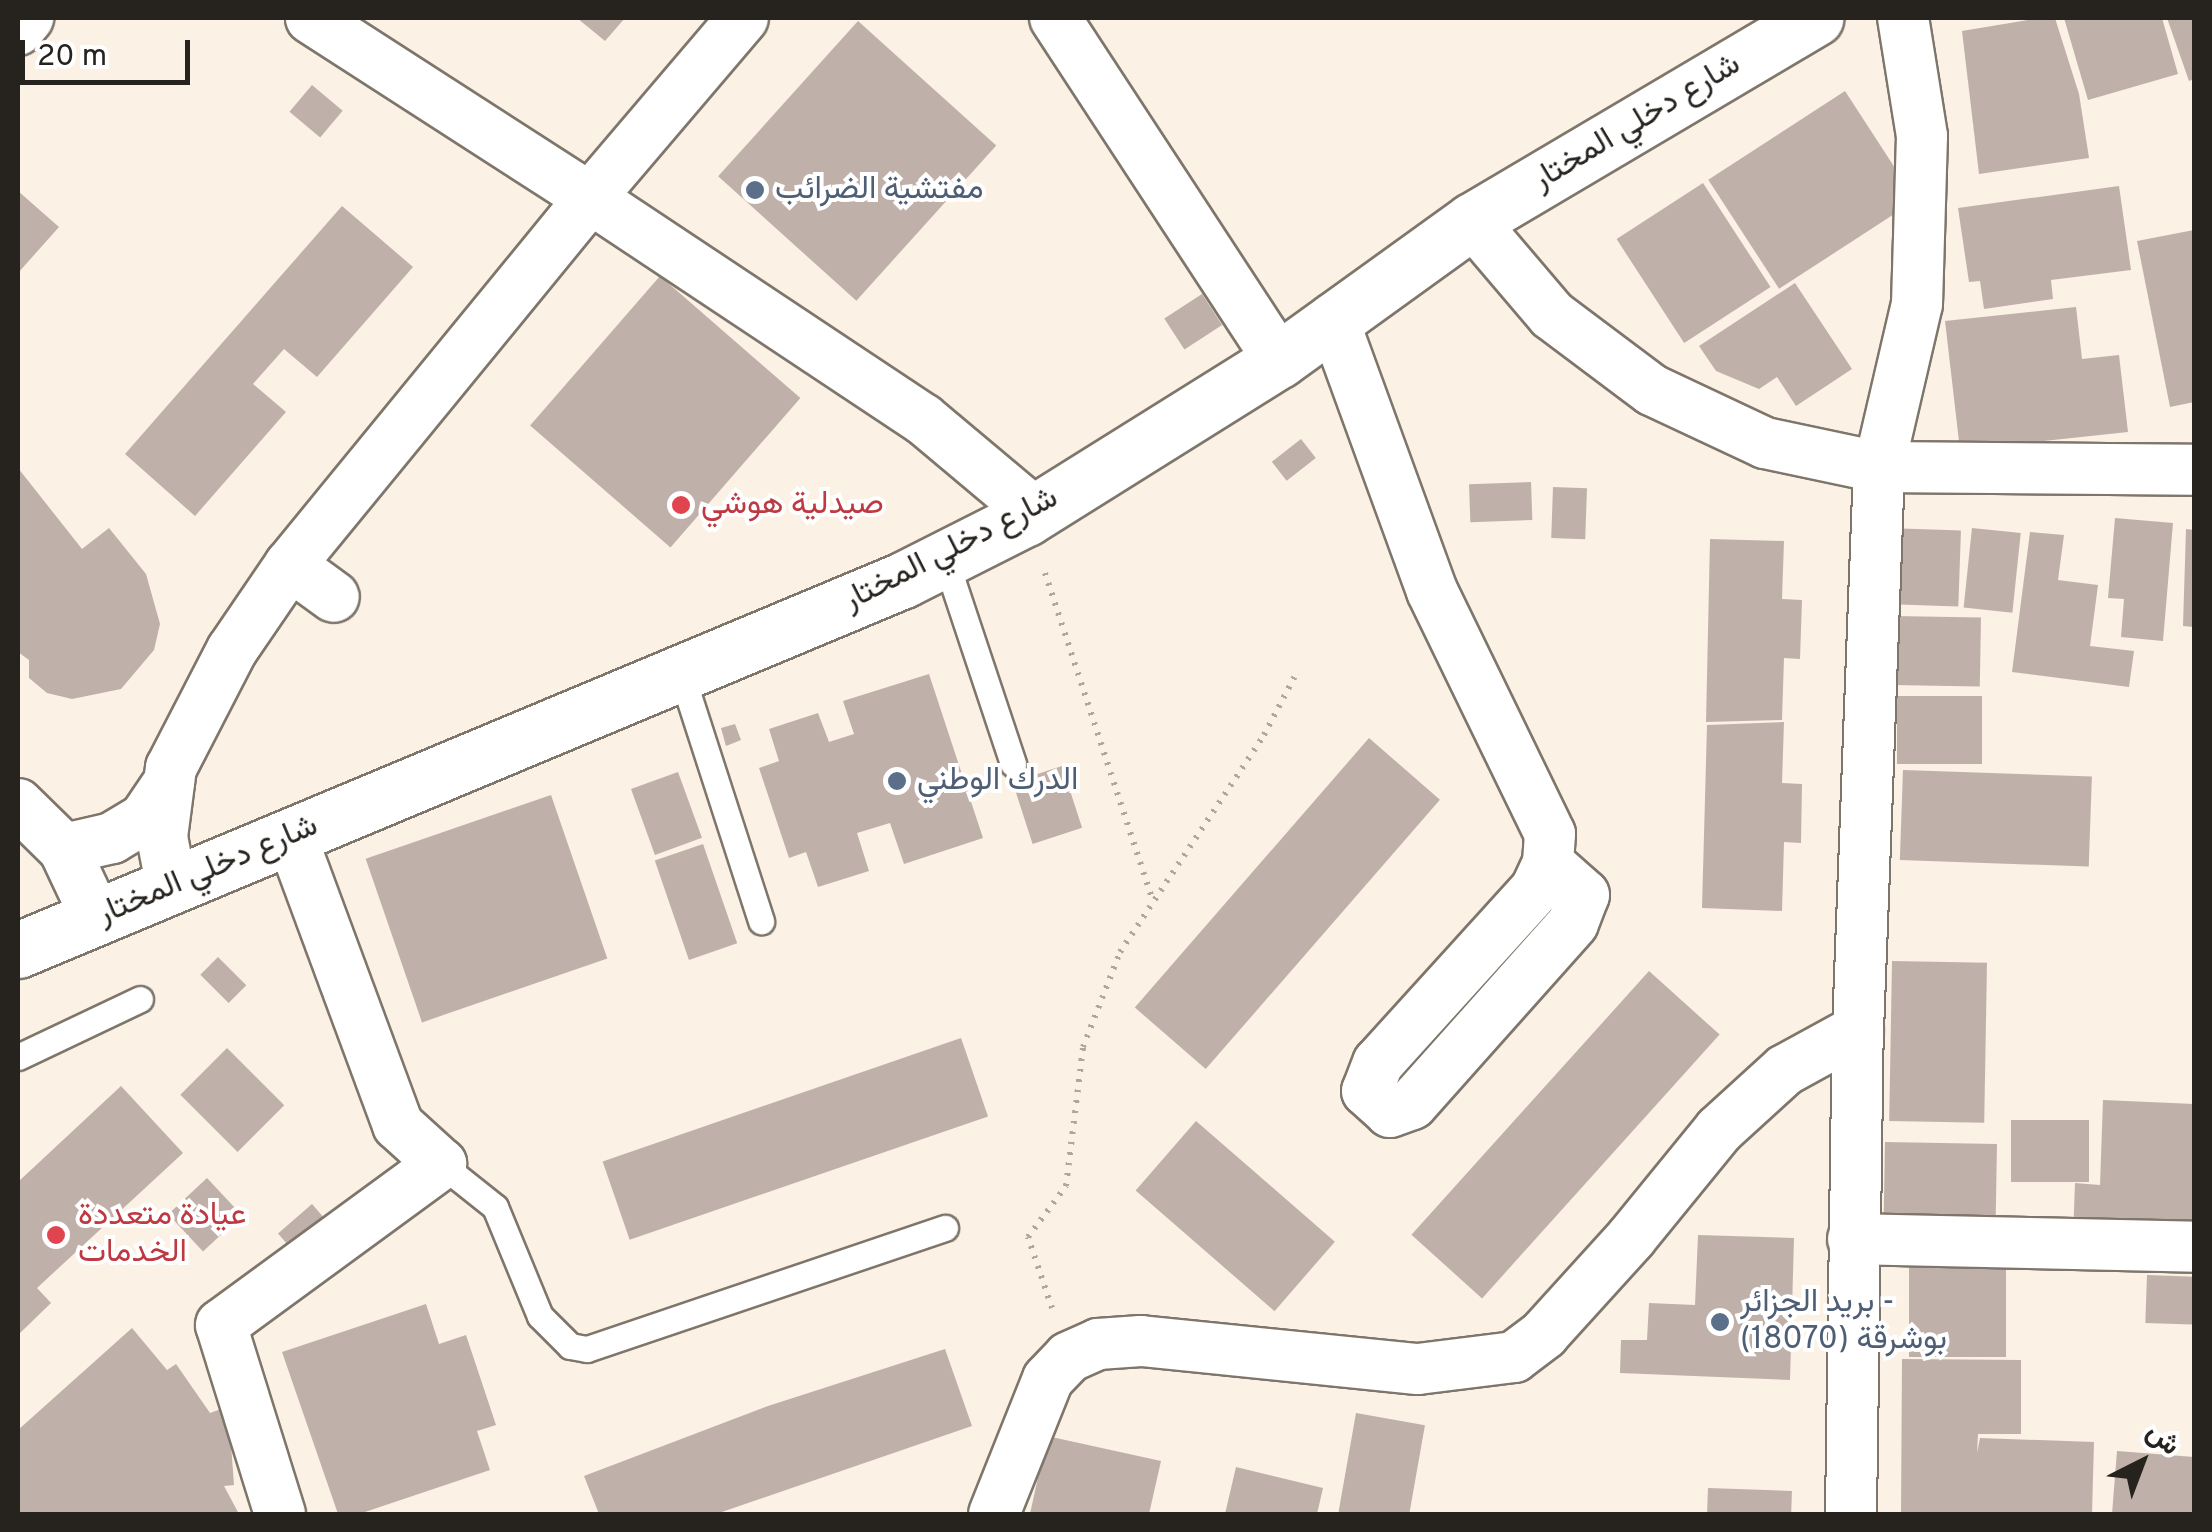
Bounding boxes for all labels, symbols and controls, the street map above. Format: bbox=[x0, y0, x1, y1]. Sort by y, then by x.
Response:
scale bar bbox=[25, 20, 195, 82]
text: 20 m bbox=[37, 39, 107, 76]
street label: شارع دخلي المختار bbox=[1526, 46, 1748, 200]
place label: مفتشية الضرائب bbox=[775, 171, 983, 209]
marker: مفتشية الضرائب bbox=[744, 179, 766, 201]
street label: شارع دخلي المختار bbox=[837, 479, 1065, 621]
place label: صيدلية هوشي bbox=[701, 486, 884, 524]
marker: صيدلية هوشي bbox=[670, 494, 692, 516]
place label: الدرك الوطني bbox=[917, 762, 1078, 800]
marker: الدرك الوطني bbox=[886, 770, 908, 792]
street label: شارع دخلي المختار bbox=[92, 807, 324, 935]
place label: عيادة متعددة الخدمات bbox=[78, 1198, 246, 1273]
marker: عيادة متعددة الخدمات bbox=[43, 1222, 69, 1248]
place label: بريد الجزائر - بوشرقة (18070) bbox=[1740, 1285, 1947, 1360]
marker: بريد الجزائر - بوشرقة (18070) bbox=[1709, 1311, 1731, 1333]
north arrow bbox=[2092, 1412, 2192, 1512]
text: ش bbox=[2138, 1415, 2187, 1464]

